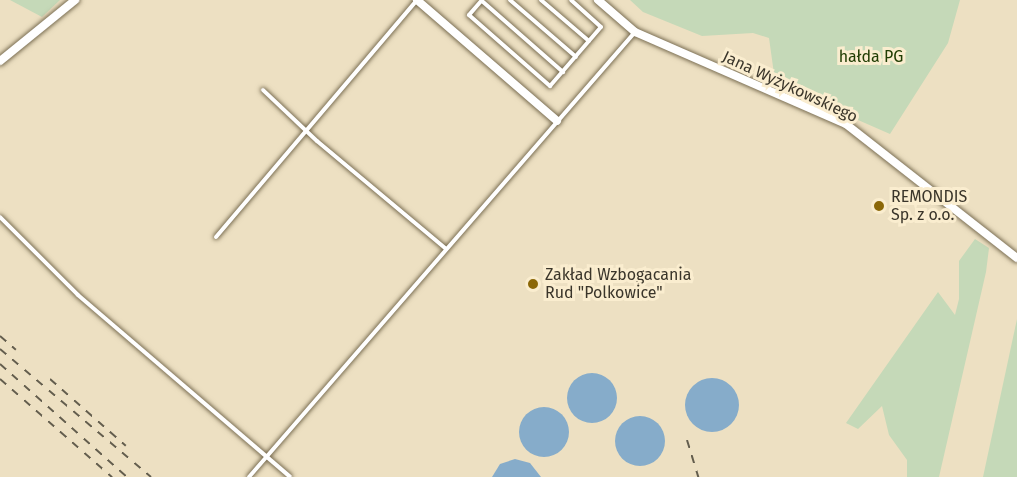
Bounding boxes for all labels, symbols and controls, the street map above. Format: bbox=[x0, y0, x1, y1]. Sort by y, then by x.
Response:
street label: Jana Wyżykowskiego bbox=[719, 47, 861, 127]
park label: hałda PG bbox=[839, 47, 903, 67]
place label: REMONDIS Sp. z o.o. bbox=[891, 187, 967, 225]
marker: REMONDIS Sp. z o.o. bbox=[872, 199, 886, 213]
place label: Zakład Wzbogacania Rud "Polkowice" bbox=[545, 265, 692, 303]
marker: Zakład Wzbogacania Rud "Polkowice" bbox=[526, 277, 540, 291]

